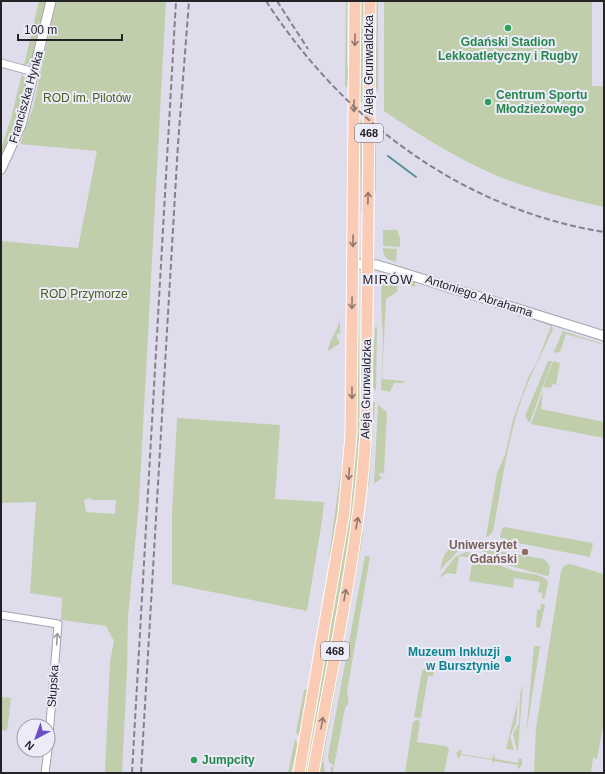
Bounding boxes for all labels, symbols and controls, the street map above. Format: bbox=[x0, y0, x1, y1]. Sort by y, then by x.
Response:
street label: Aleja Grunwaldzka bbox=[362, 15, 376, 115]
scale bar bbox=[18, 16, 122, 42]
text: 100 m bbox=[24, 23, 57, 37]
marker: Gdański Stadion Lekkoatletyczny i Rugby bbox=[503, 23, 513, 33]
one-way arrow bbox=[351, 33, 359, 46]
place label: Gdański Stadion Lekkoatletyczny i Rugby bbox=[438, 35, 578, 63]
street label: Franciszka Hynka bbox=[6, 49, 46, 145]
place label: Centrum Sportu Młodzieżowego bbox=[496, 88, 587, 116]
park label: ROD im. Pilotów bbox=[43, 91, 131, 105]
marker: Centrum Sportu Młodzieżowego bbox=[483, 97, 493, 107]
one-way arrow bbox=[350, 99, 358, 112]
road number: 468 bbox=[355, 124, 383, 142]
one-way arrow bbox=[364, 192, 372, 205]
one-way arrow bbox=[349, 234, 357, 247]
district label: MIRÓW bbox=[362, 272, 414, 287]
street label: Antoniego Abrahama bbox=[424, 272, 535, 320]
park label: ROD Przymorze bbox=[40, 287, 128, 301]
one-way arrow bbox=[349, 296, 356, 309]
street label: Aleja Grunwaldzka bbox=[358, 339, 374, 439]
one-way arrow bbox=[348, 386, 356, 399]
one-way arrow bbox=[345, 467, 352, 480]
one-way arrow bbox=[353, 517, 361, 530]
place label: Uniwersytet Gdański bbox=[449, 538, 517, 566]
marker: Uniwersytet Gdański bbox=[520, 547, 530, 557]
one-way arrow bbox=[341, 589, 349, 602]
one-way arrow bbox=[53, 633, 60, 646]
road number: 468 bbox=[321, 642, 349, 660]
place label: Muzeum Inkluzji w Bursztynie bbox=[408, 645, 500, 673]
marker: Muzeum Inkluzji w Bursztynie bbox=[503, 654, 513, 664]
street label: Słupska bbox=[45, 664, 61, 708]
one-way arrow bbox=[318, 717, 326, 730]
north arrow bbox=[16, 718, 56, 758]
text: N bbox=[22, 738, 36, 753]
place label: Jumpcity bbox=[202, 753, 255, 767]
marker: Jumpcity bbox=[189, 755, 199, 765]

